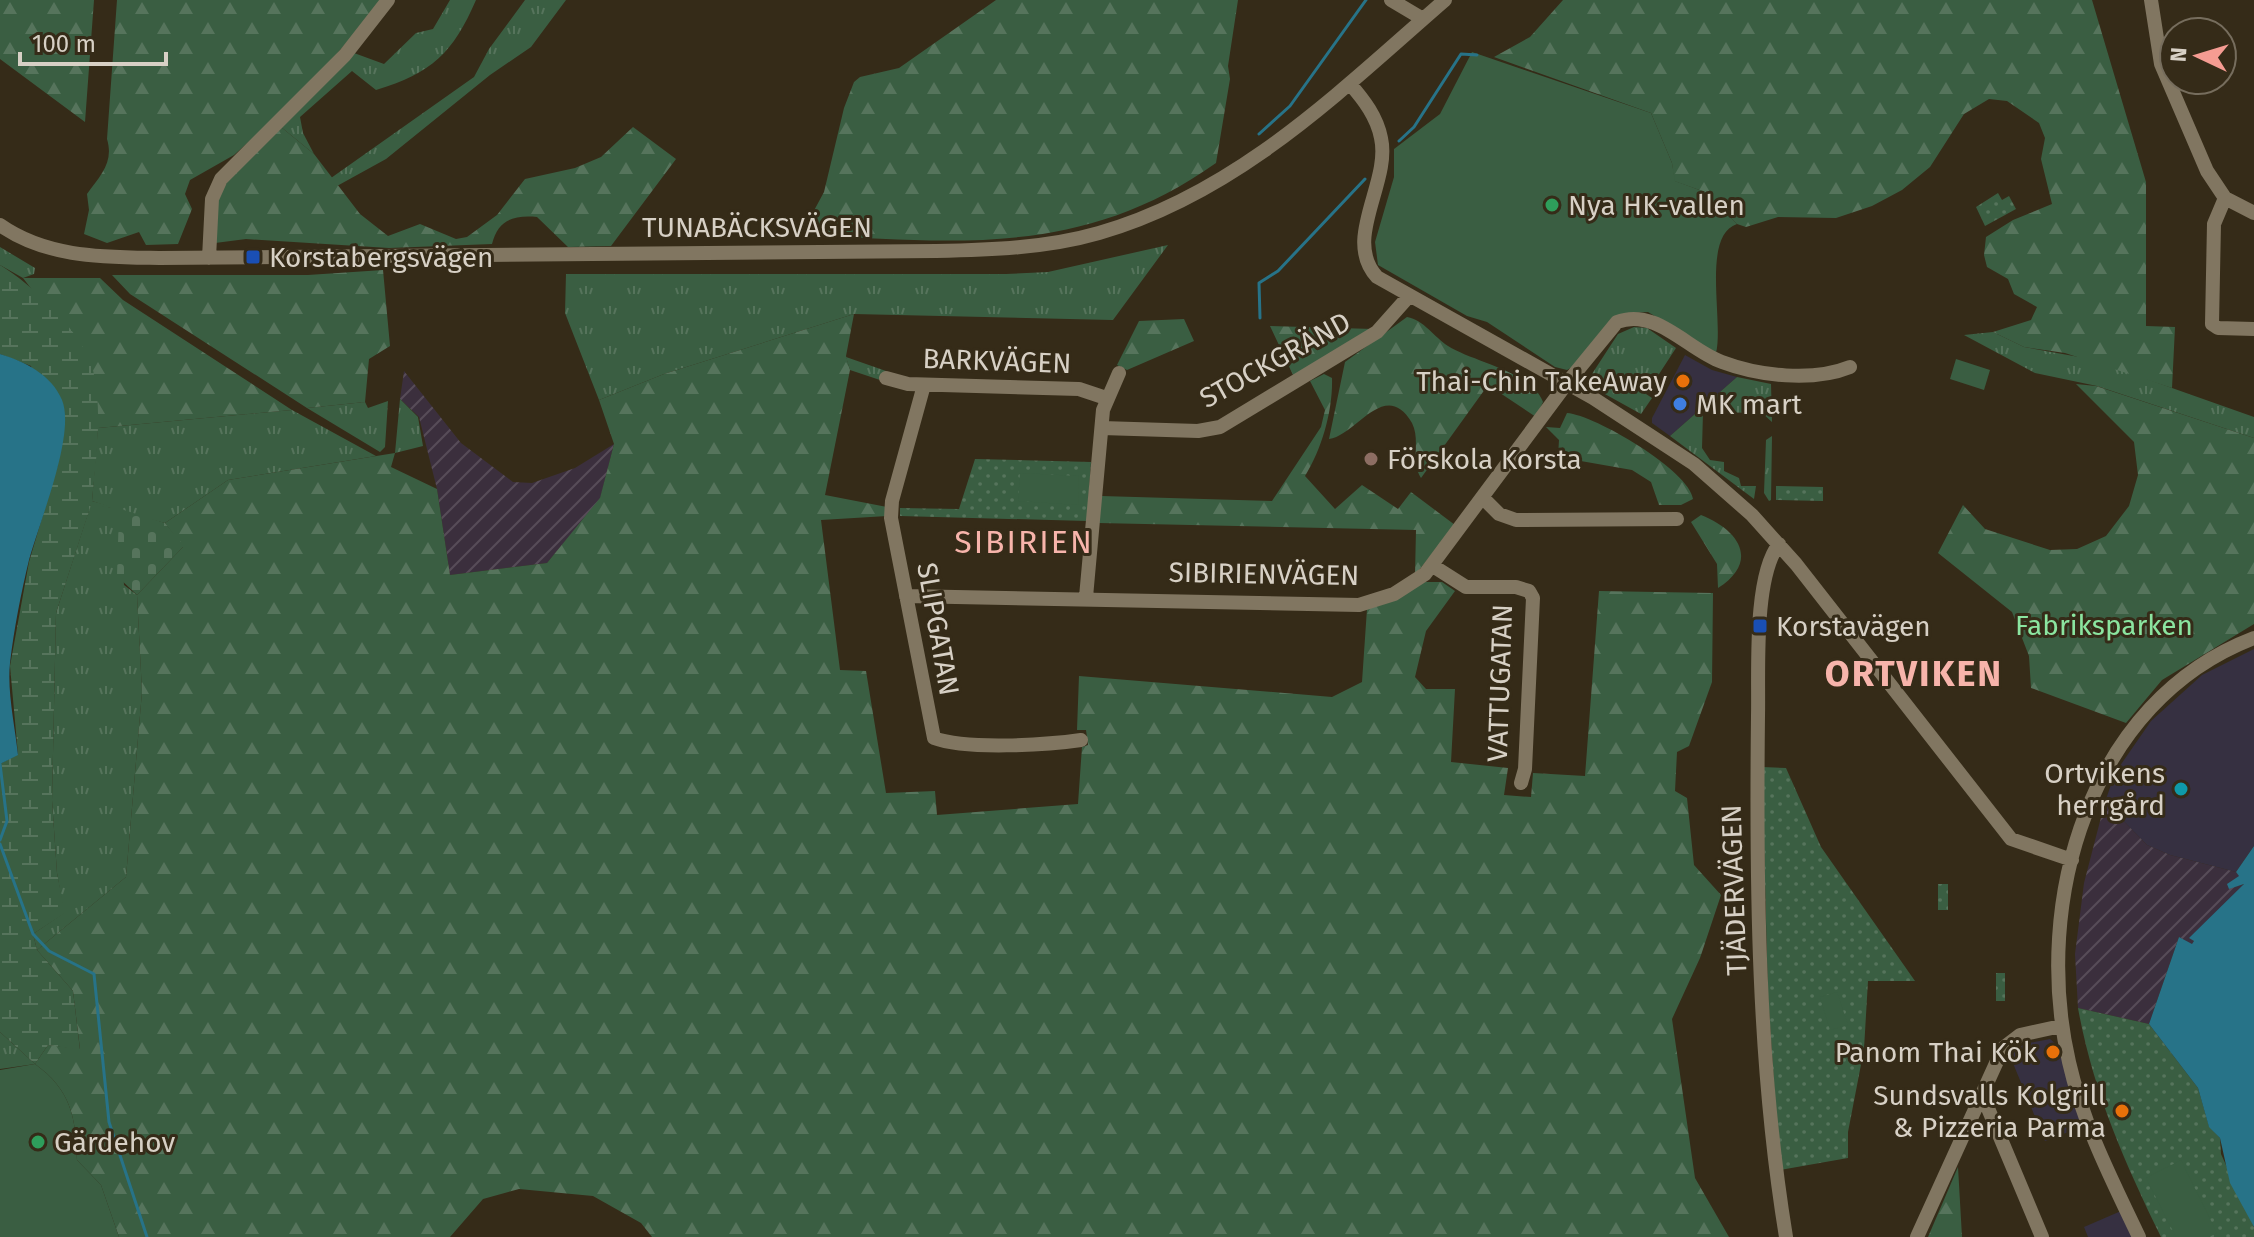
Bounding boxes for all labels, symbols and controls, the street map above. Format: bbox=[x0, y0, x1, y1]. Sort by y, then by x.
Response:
scale bar bbox=[20, 16, 166, 66]
north arrow bbox=[2158, 16, 2238, 96]
text: 100 m bbox=[32, 30, 96, 58]
text: N bbox=[2165, 46, 2193, 63]
place label: Nya HK-vallen bbox=[1568, 189, 1745, 222]
marker: Nya HK-vallen bbox=[1543, 196, 1561, 214]
street label: TUNABÄCKSVÄGEN bbox=[642, 211, 872, 244]
place label: Korstabergsvägen bbox=[269, 241, 493, 274]
marker: Korstabergsvägen bbox=[244, 248, 262, 266]
street label: STOCKGRÄND bbox=[1194, 305, 1356, 415]
street label: BARKVÄGEN bbox=[922, 342, 1072, 380]
place label: Thai-Chin TakeAway bbox=[1416, 365, 1667, 398]
marker: Thai-Chin TakeAway bbox=[1674, 372, 1692, 390]
place label: MK mart bbox=[1696, 388, 1803, 421]
marker: MK mart bbox=[1671, 395, 1689, 413]
place label: Förskola Korsta bbox=[1387, 443, 1582, 476]
marker: Förskola Korsta bbox=[1362, 450, 1380, 468]
district label: SIBIRIEN bbox=[954, 523, 1094, 561]
street label: SIBIRIENVÄGEN bbox=[1168, 556, 1360, 592]
street label: SLIPGATAN bbox=[910, 560, 966, 698]
street label: VATTUGATAN bbox=[1481, 604, 1519, 762]
park label: Fabriksparken bbox=[2015, 609, 2193, 642]
place label: Korstavägen bbox=[1776, 610, 1931, 643]
marker: Korstavägen bbox=[1751, 617, 1769, 635]
district label: ORTVIKEN bbox=[1825, 652, 2003, 696]
place label: Ortvikens herrgård bbox=[2044, 757, 2165, 822]
marker: Ortvikens herrgård bbox=[2172, 780, 2190, 798]
street label: TJÄDERVÄGEN bbox=[1715, 804, 1753, 976]
place label: Panom Thai Kök bbox=[1835, 1036, 2038, 1069]
marker: Panom Thai Kök bbox=[2044, 1043, 2062, 1061]
place label: Sundsvalls Kolgrill & Pizzeria Parma bbox=[1873, 1079, 2106, 1144]
marker: Sundsvalls Kolgrill & Pizzeria Parma bbox=[2113, 1102, 2131, 1120]
place label: Gärdehov bbox=[54, 1126, 176, 1159]
marker: Gärdehov bbox=[29, 1133, 47, 1151]

